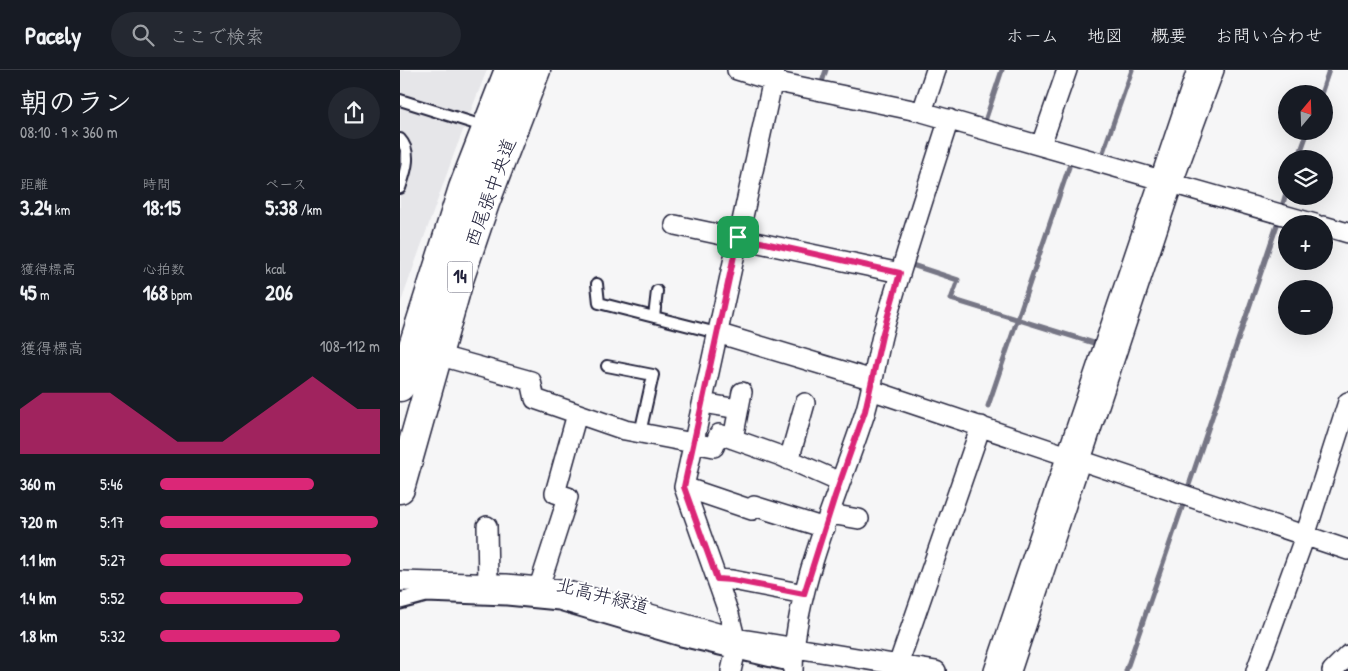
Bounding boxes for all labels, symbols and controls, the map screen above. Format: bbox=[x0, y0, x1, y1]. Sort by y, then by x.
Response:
search box bbox=[111, 12, 461, 57]
text: Pacely bbox=[25, 19, 81, 51]
icon: search bbox=[129, 21, 157, 49]
text: ここで検索 bbox=[169, 23, 264, 49]
text: ホーム bbox=[1006, 23, 1059, 48]
text: 地図 bbox=[1087, 23, 1123, 48]
text: 概要 bbox=[1151, 23, 1187, 48]
text: お問い合わせ bbox=[1215, 23, 1323, 48]
text: 朝のラン bbox=[20, 83, 132, 121]
north arrow bbox=[1278, 85, 1332, 140]
map controls bbox=[1278, 85, 1333, 335]
button: share bbox=[328, 87, 380, 139]
text: 08:10 · 9 × 360 m bbox=[20, 121, 118, 143]
street label: 西尾張中央道 bbox=[458, 134, 522, 250]
button: layers bbox=[1278, 150, 1333, 205]
text: 距離 bbox=[20, 174, 48, 193]
text: 時間 bbox=[143, 174, 171, 193]
text: ペース bbox=[265, 174, 307, 193]
text: 3.24 bbox=[20, 193, 52, 222]
text: 18:15 bbox=[143, 193, 181, 222]
text: 5:38 bbox=[265, 193, 298, 222]
text: km bbox=[52, 200, 70, 219]
text: /km bbox=[298, 200, 322, 219]
button: + bbox=[1278, 215, 1333, 270]
pin bbox=[717, 216, 759, 258]
icon: arrive bbox=[724, 223, 752, 251]
text: 獲得標高 bbox=[20, 259, 76, 278]
text: 心拍数 bbox=[143, 259, 185, 278]
text: kcal bbox=[265, 259, 286, 278]
road number: 14 bbox=[448, 262, 472, 292]
text: 45 bbox=[20, 278, 37, 307]
text: 168 bbox=[143, 278, 168, 307]
text: 206 bbox=[265, 278, 293, 307]
button: − bbox=[1278, 280, 1333, 335]
text: m bbox=[37, 285, 50, 304]
text: bpm bbox=[168, 285, 192, 304]
text: 108–112 m bbox=[320, 335, 380, 357]
text: 獲得標高 bbox=[20, 337, 84, 359]
text: 360 m bbox=[20, 473, 55, 495]
text: 5:46 bbox=[100, 473, 123, 495]
text: 720 m bbox=[20, 511, 57, 533]
text: 5:17 bbox=[100, 511, 124, 533]
text: 1.1 km bbox=[20, 549, 56, 571]
text: 5:27 bbox=[100, 549, 126, 571]
street label: 北高井緑道 bbox=[554, 571, 652, 619]
text: 1.4 km bbox=[20, 587, 56, 609]
text: 5:52 bbox=[100, 587, 125, 609]
text: 1.8 km bbox=[20, 625, 57, 647]
text: 5:32 bbox=[100, 625, 125, 647]

